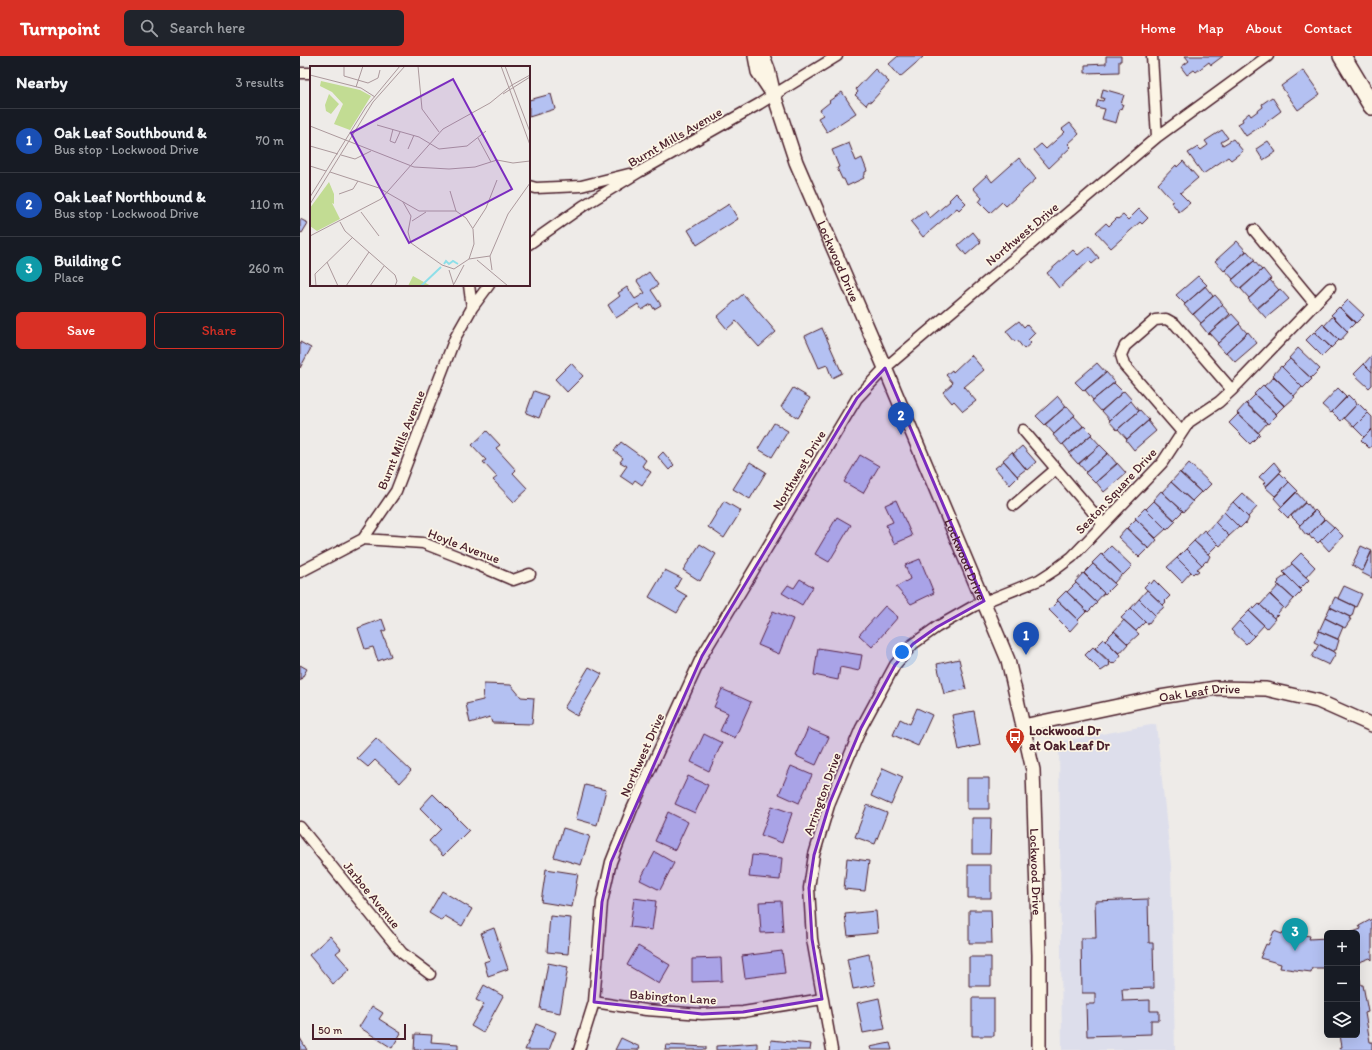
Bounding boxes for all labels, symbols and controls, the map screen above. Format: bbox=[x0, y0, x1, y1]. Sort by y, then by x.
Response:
search box bbox=[124, 10, 404, 46]
text: Turnpoint bbox=[20, 17, 100, 40]
icon: search bbox=[138, 17, 160, 39]
text: Search here bbox=[170, 19, 245, 37]
text: Home bbox=[1141, 20, 1176, 37]
text: Map bbox=[1198, 20, 1224, 37]
text: About bbox=[1246, 20, 1282, 37]
text: Contact bbox=[1304, 20, 1352, 37]
inset map bbox=[310, 66, 530, 286]
text: Nearby bbox=[16, 72, 68, 92]
text: 3 results bbox=[235, 75, 284, 90]
street label: Burnt Mills Avenue bbox=[625, 104, 725, 170]
text: Oak Leaf Southbound & bbox=[54, 124, 207, 142]
text: 1 bbox=[26, 133, 32, 148]
text: 70 m bbox=[256, 133, 284, 148]
text: Bus stop · Lockwood Drive bbox=[54, 142, 199, 157]
text: Oak Leaf Northbound & bbox=[54, 188, 206, 206]
text: 2 bbox=[26, 197, 32, 212]
text: 110 m bbox=[250, 197, 284, 212]
street label: Northwest Drive bbox=[983, 199, 1061, 269]
text: Bus stop · Lockwood Drive bbox=[54, 206, 199, 221]
street label: Lockwood Drive bbox=[815, 218, 863, 304]
text: Building C bbox=[54, 252, 121, 270]
text: 3 bbox=[25, 261, 33, 276]
text: 260 m bbox=[248, 261, 284, 276]
text: Place bbox=[54, 270, 84, 285]
button: Save bbox=[16, 312, 146, 349]
button: Share bbox=[154, 312, 284, 349]
street label: Burnt Mills Avenue bbox=[374, 388, 428, 492]
pin: 2 bbox=[888, 402, 914, 435]
street label: Northwest Drive bbox=[769, 427, 829, 513]
street label: Seaton Square Drive bbox=[1072, 445, 1160, 537]
street label: Lockwood Drive bbox=[942, 516, 989, 602]
street label: Hoyle Avenue bbox=[426, 525, 502, 567]
pin: 1 bbox=[1013, 622, 1039, 655]
your location bbox=[892, 642, 912, 662]
street label: Oak Leaf Drive bbox=[1158, 680, 1240, 705]
street label: Northwest Drive bbox=[617, 711, 667, 799]
place label: Lockwood Dr at Oak Leaf Dr bbox=[1029, 723, 1111, 753]
bus stop icon: Lockwood Dr at Oak Leaf Dr bbox=[1004, 726, 1026, 754]
street label: Arrington Drive bbox=[800, 751, 844, 837]
street label: Lockwood Drive bbox=[1027, 828, 1045, 916]
street label: Jarboe Avenue bbox=[340, 858, 404, 932]
pin: 3 bbox=[1282, 918, 1308, 951]
map controls bbox=[1324, 930, 1360, 1038]
button: + bbox=[1324, 930, 1360, 966]
button: − bbox=[1324, 966, 1360, 1002]
street label: Babington Lane bbox=[629, 986, 717, 1008]
button: layers bbox=[1324, 1002, 1360, 1038]
scale bar bbox=[312, 1022, 406, 1041]
text: 50 m bbox=[318, 1024, 342, 1037]

